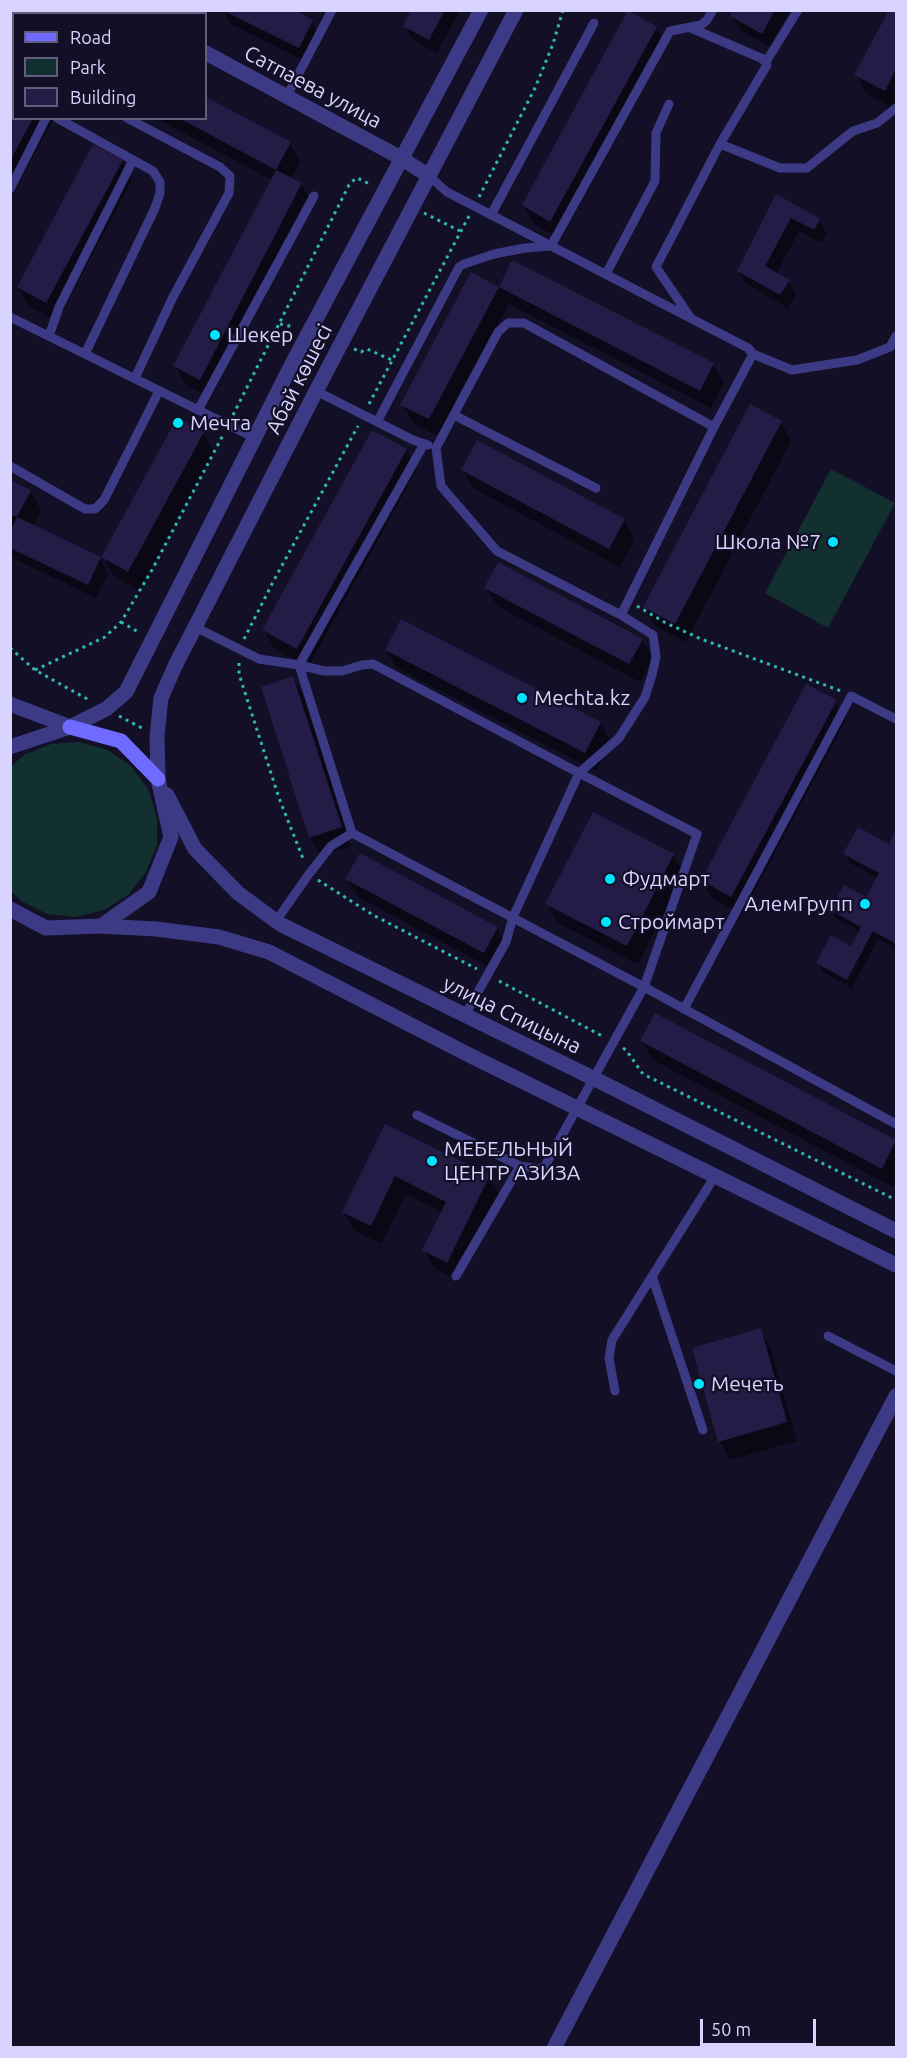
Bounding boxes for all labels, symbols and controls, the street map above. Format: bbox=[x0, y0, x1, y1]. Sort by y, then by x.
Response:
legend bbox=[12, 12, 207, 120]
text: Road bbox=[70, 27, 112, 47]
street label: Сатпаева улица bbox=[240, 40, 386, 134]
text: Park bbox=[70, 57, 106, 77]
text: Building bbox=[70, 87, 136, 107]
street label: Абай көшесі bbox=[261, 320, 337, 438]
place label: Шекер bbox=[227, 322, 293, 348]
marker: Шекер bbox=[208, 328, 222, 342]
place label: Мечта bbox=[190, 410, 251, 436]
marker: Мечта bbox=[171, 416, 185, 430]
place label: Школа №7 bbox=[715, 529, 821, 555]
marker: Школа №7 bbox=[826, 535, 840, 549]
place label: Mechta.kz bbox=[534, 685, 630, 711]
marker: Mechta.kz bbox=[515, 691, 529, 705]
place label: Фудмарт bbox=[622, 866, 710, 892]
marker: Фудмарт bbox=[603, 872, 617, 886]
place label: АлемГрупп bbox=[744, 891, 853, 917]
marker: АлемГрупп bbox=[858, 897, 872, 911]
place label: Строймарт bbox=[618, 909, 724, 935]
marker: Строймарт bbox=[599, 915, 613, 929]
street label: улица Спицына bbox=[439, 971, 585, 1059]
place label: МЕБЕЛЬНЫЙ ЦЕНТР АЗИЗА bbox=[444, 1136, 580, 1186]
marker: МЕБЕЛЬНЫЙ ЦЕНТР АЗИЗА bbox=[425, 1154, 439, 1168]
place label: Мечеть bbox=[711, 1371, 784, 1397]
marker: Мечеть bbox=[692, 1377, 706, 1391]
scale bar bbox=[703, 2007, 818, 2045]
text: 50 m bbox=[711, 2019, 751, 2039]

